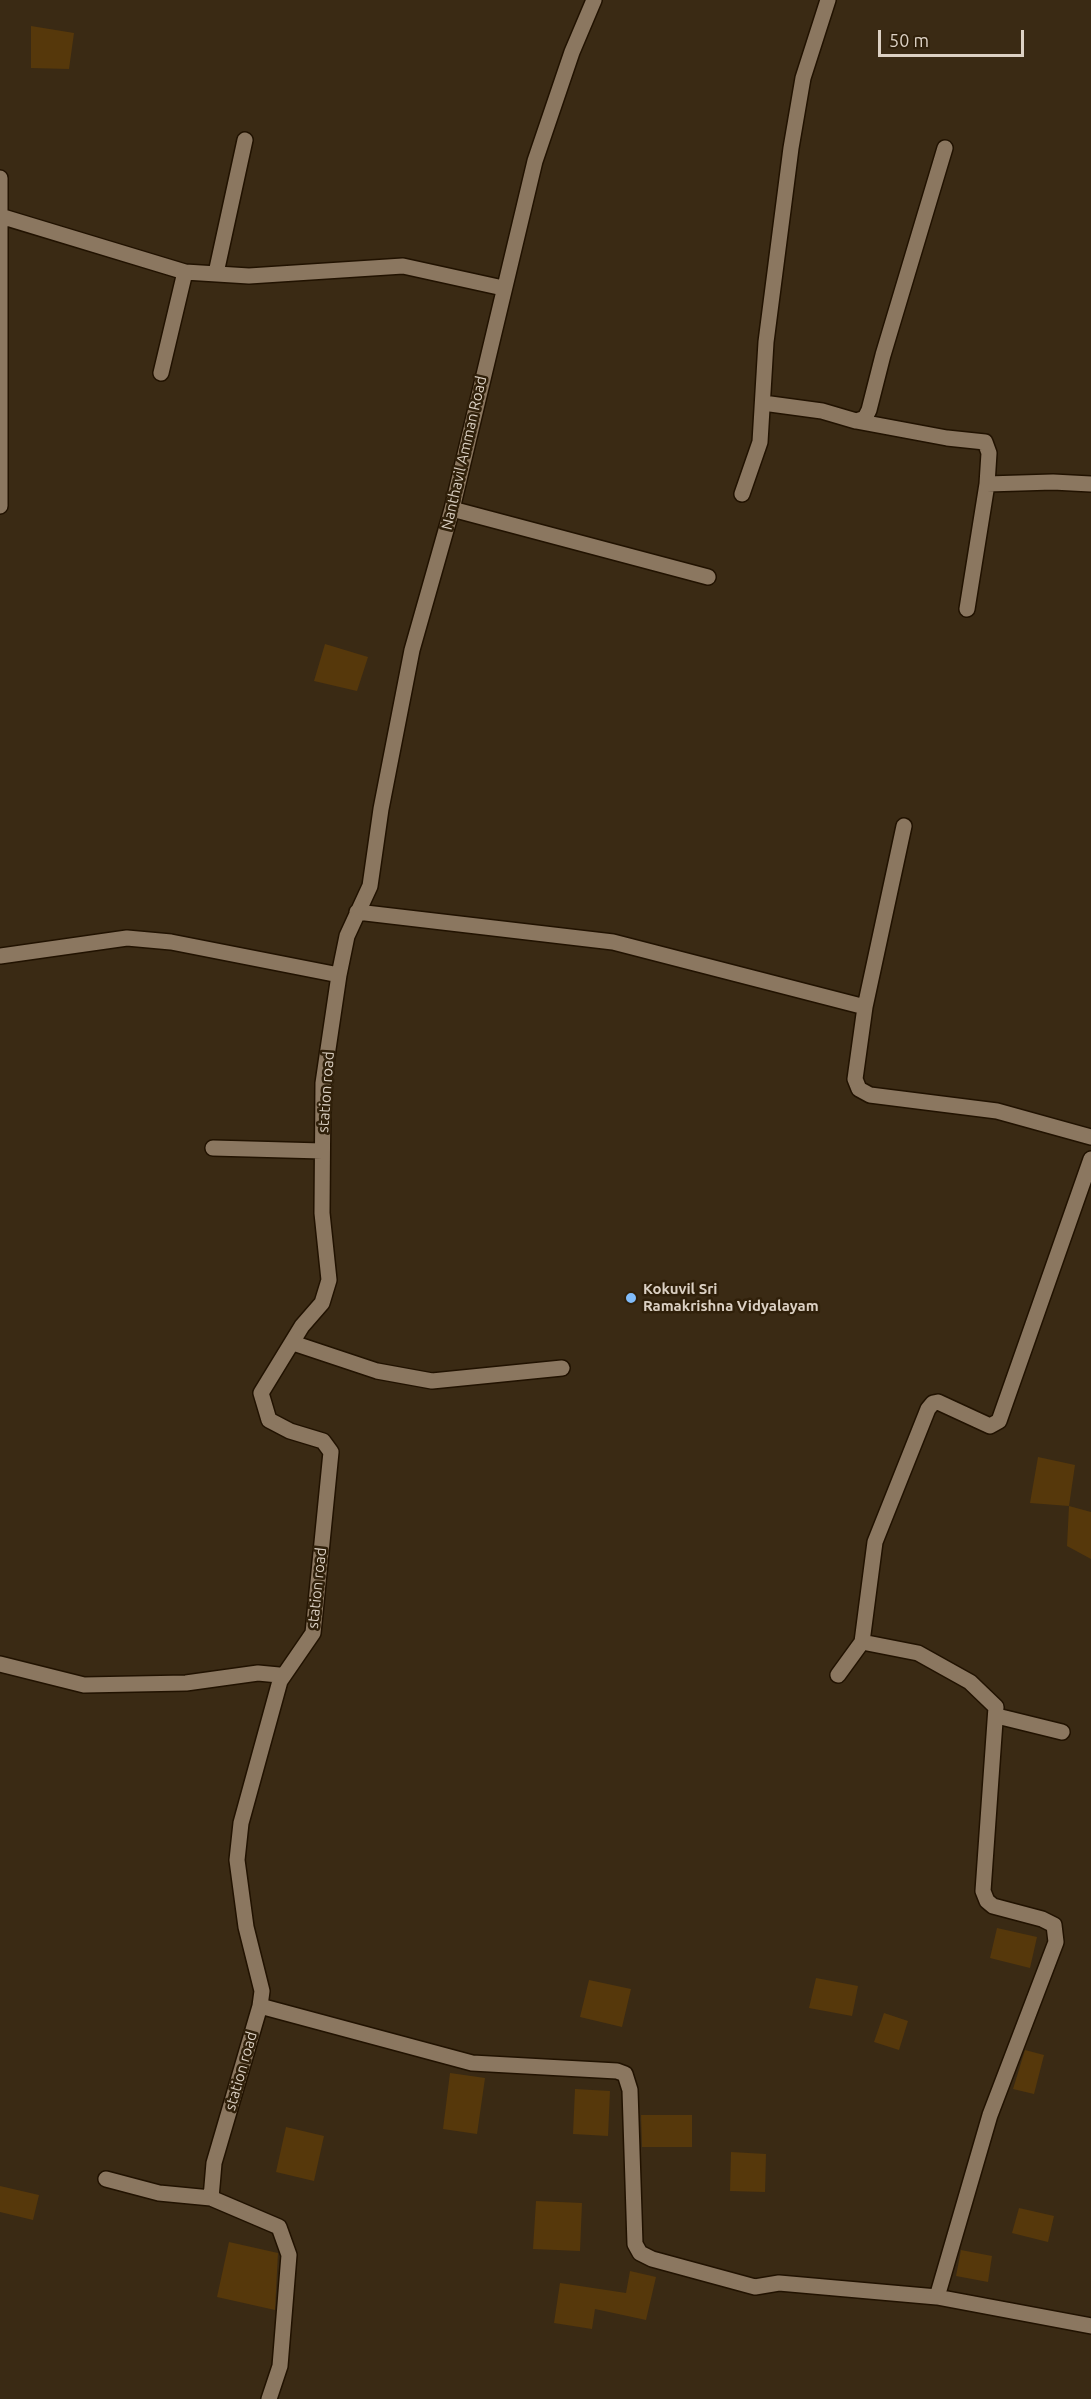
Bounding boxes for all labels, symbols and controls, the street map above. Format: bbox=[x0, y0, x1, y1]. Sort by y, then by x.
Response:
scale bar bbox=[881, 18, 1026, 56]
text: 50 m bbox=[889, 30, 929, 50]
street label: Nanthavil Amman Road bbox=[438, 374, 490, 532]
street label: station road bbox=[314, 1051, 338, 1133]
place label: Kokuvil Sri Ramakrishna Vidyalayam bbox=[643, 1280, 819, 1315]
marker: Kokuvil Sri Ramakrishna Vidyalayam bbox=[624, 1291, 638, 1305]
street label: station road bbox=[304, 1547, 330, 1629]
street label: station road bbox=[221, 2029, 261, 2113]

